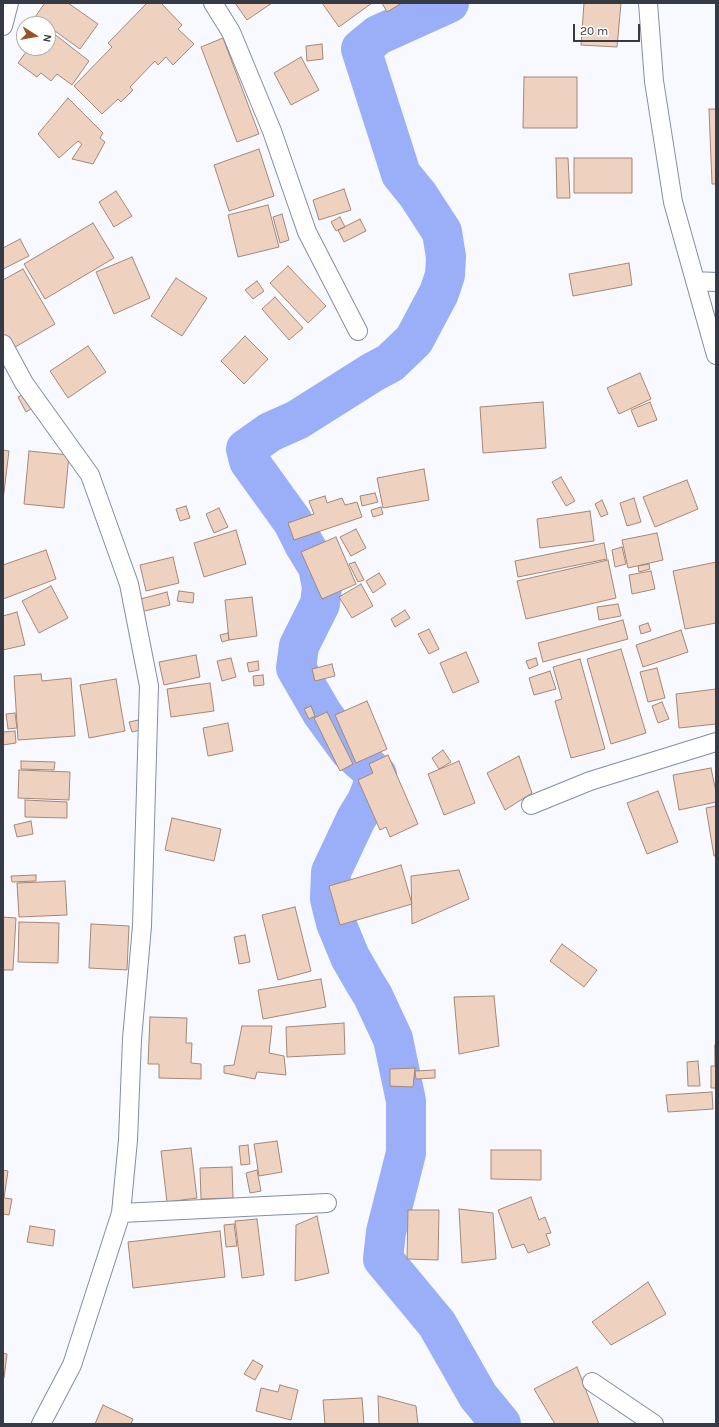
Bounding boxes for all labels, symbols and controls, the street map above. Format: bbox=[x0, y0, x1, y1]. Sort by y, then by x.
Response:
north arrow bbox=[16, 16, 56, 56]
scale bar bbox=[575, 16, 642, 42]
text: 20 m bbox=[580, 24, 608, 38]
text: N bbox=[40, 33, 54, 43]

